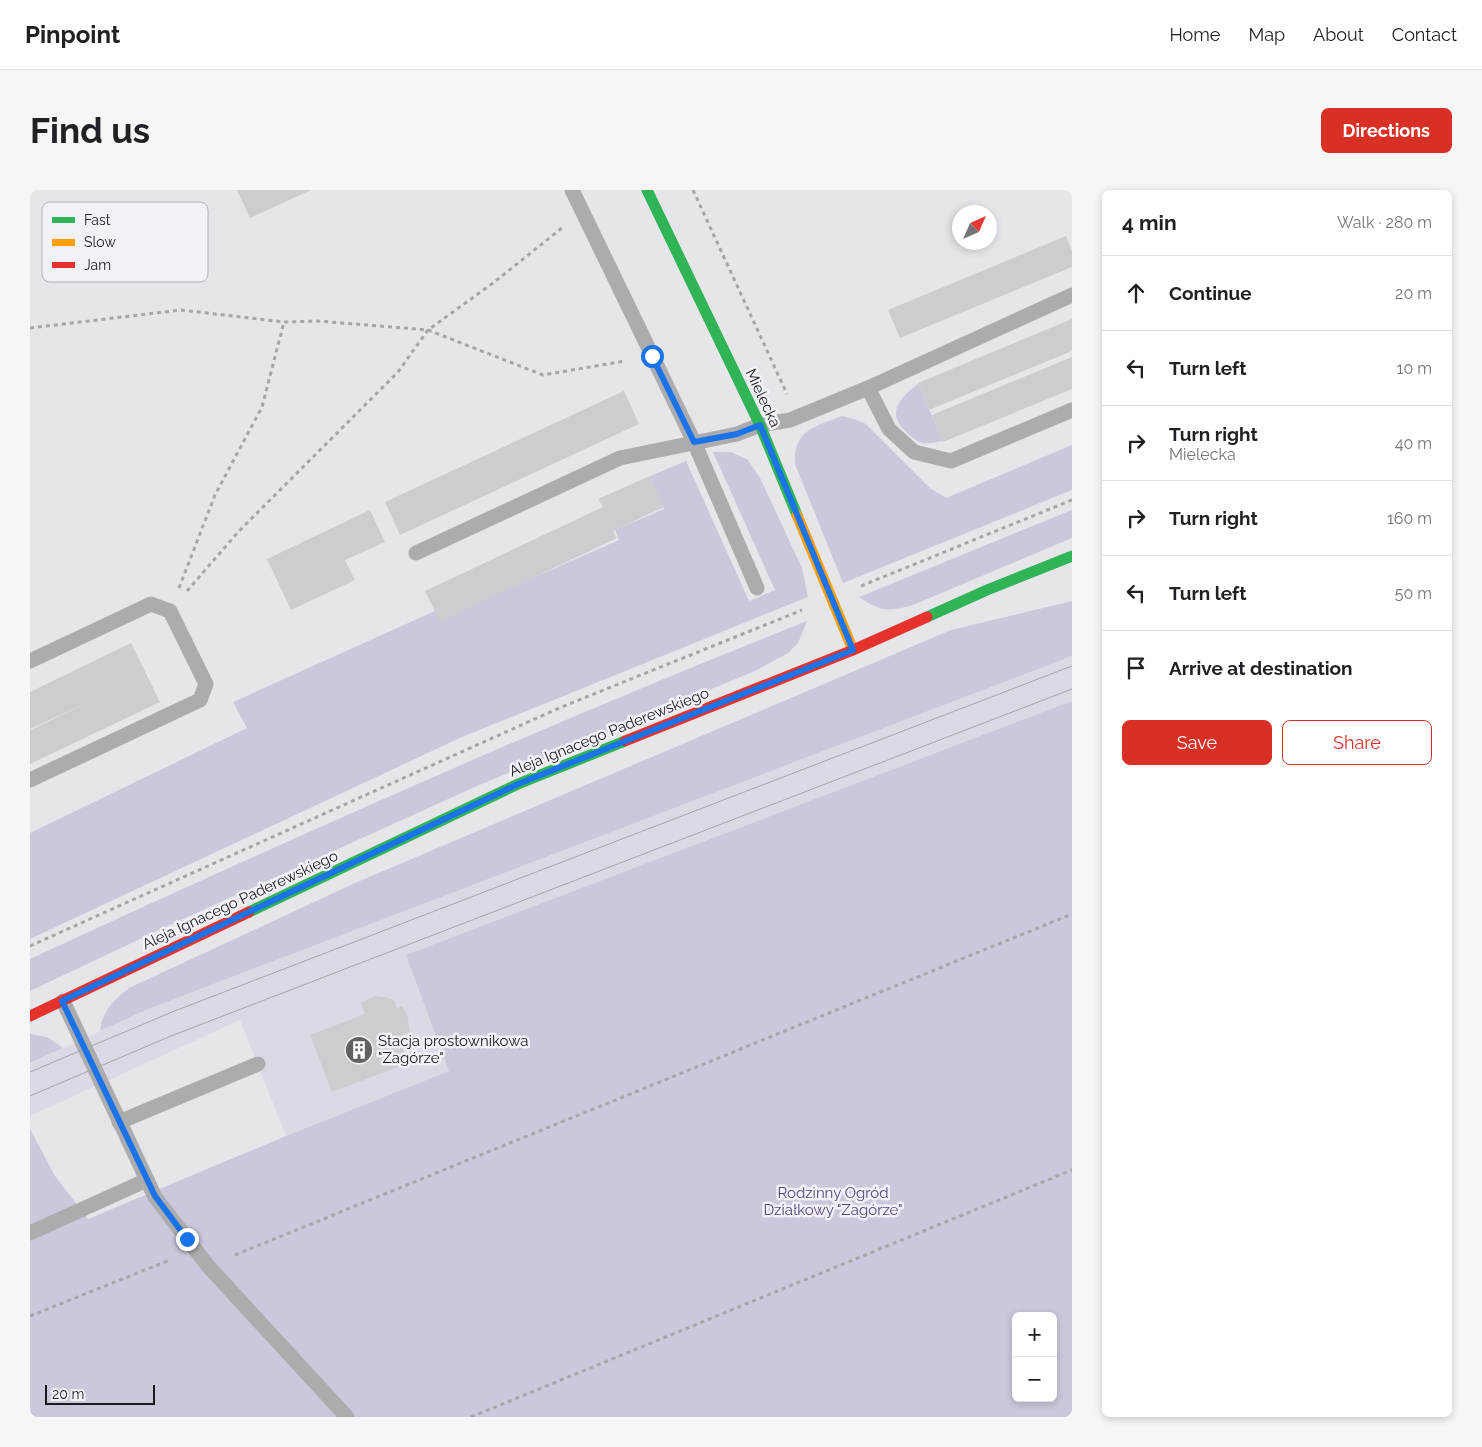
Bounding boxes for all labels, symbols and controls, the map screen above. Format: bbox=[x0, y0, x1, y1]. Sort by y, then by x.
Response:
text: Pinpoint bbox=[25, 20, 120, 49]
text: Home bbox=[1169, 24, 1220, 45]
text: Map bbox=[1248, 24, 1285, 45]
text: About bbox=[1313, 24, 1364, 45]
text: Contact bbox=[1392, 24, 1457, 45]
button: Directions bbox=[1321, 108, 1452, 153]
text: Find us bbox=[30, 110, 150, 151]
legend bbox=[42, 202, 208, 282]
north arrow bbox=[952, 205, 997, 250]
text: 4 min bbox=[1122, 210, 1177, 235]
text: Fast bbox=[84, 212, 111, 228]
text: Walk · 280 m bbox=[1337, 213, 1432, 232]
text: Slow bbox=[84, 234, 116, 250]
text: Jam bbox=[84, 257, 111, 273]
icon: ahead bbox=[1122, 279, 1150, 307]
text: Continue bbox=[1169, 282, 1252, 304]
text: 20 m bbox=[1395, 284, 1432, 303]
route start bbox=[641, 345, 664, 368]
icon: left bbox=[1122, 354, 1150, 382]
text: Turn left bbox=[1169, 357, 1246, 379]
text: 10 m bbox=[1397, 359, 1432, 378]
street label: Mielecka bbox=[742, 366, 784, 430]
text: Turn right bbox=[1169, 423, 1258, 445]
icon: right bbox=[1122, 429, 1150, 457]
text: 40 m bbox=[1395, 434, 1432, 453]
text: Mielecka bbox=[1169, 445, 1236, 464]
icon: right bbox=[1122, 504, 1150, 532]
text: Turn right bbox=[1169, 507, 1258, 529]
text: 160 m bbox=[1387, 509, 1432, 528]
icon: left bbox=[1122, 579, 1150, 607]
text: Turn left bbox=[1169, 582, 1246, 604]
text: 50 m bbox=[1395, 584, 1432, 603]
icon: arrive bbox=[1122, 654, 1150, 682]
text: Arrive at destination bbox=[1169, 657, 1353, 679]
street label: Aleja Ignacego Paderewskiego bbox=[506, 684, 712, 780]
button: Save bbox=[1122, 720, 1272, 765]
button: Share bbox=[1282, 720, 1432, 765]
street label: Aleja Ignacego Paderewskiego bbox=[139, 847, 341, 953]
place label: Stacja prostownikowa "Zagórze" bbox=[378, 1032, 528, 1067]
building icon: Stacja prostownikowa "Zagórze" bbox=[344, 1035, 374, 1065]
park label: Rodzinny Ogród Działkowy "Zagórze" bbox=[763, 1184, 903, 1219]
route end bbox=[176, 1228, 199, 1251]
map controls bbox=[1012, 1312, 1057, 1402]
button: + bbox=[1012, 1312, 1057, 1357]
button: − bbox=[1012, 1357, 1057, 1402]
scale bar bbox=[45, 1382, 155, 1405]
text: 20 m bbox=[52, 1386, 84, 1402]

